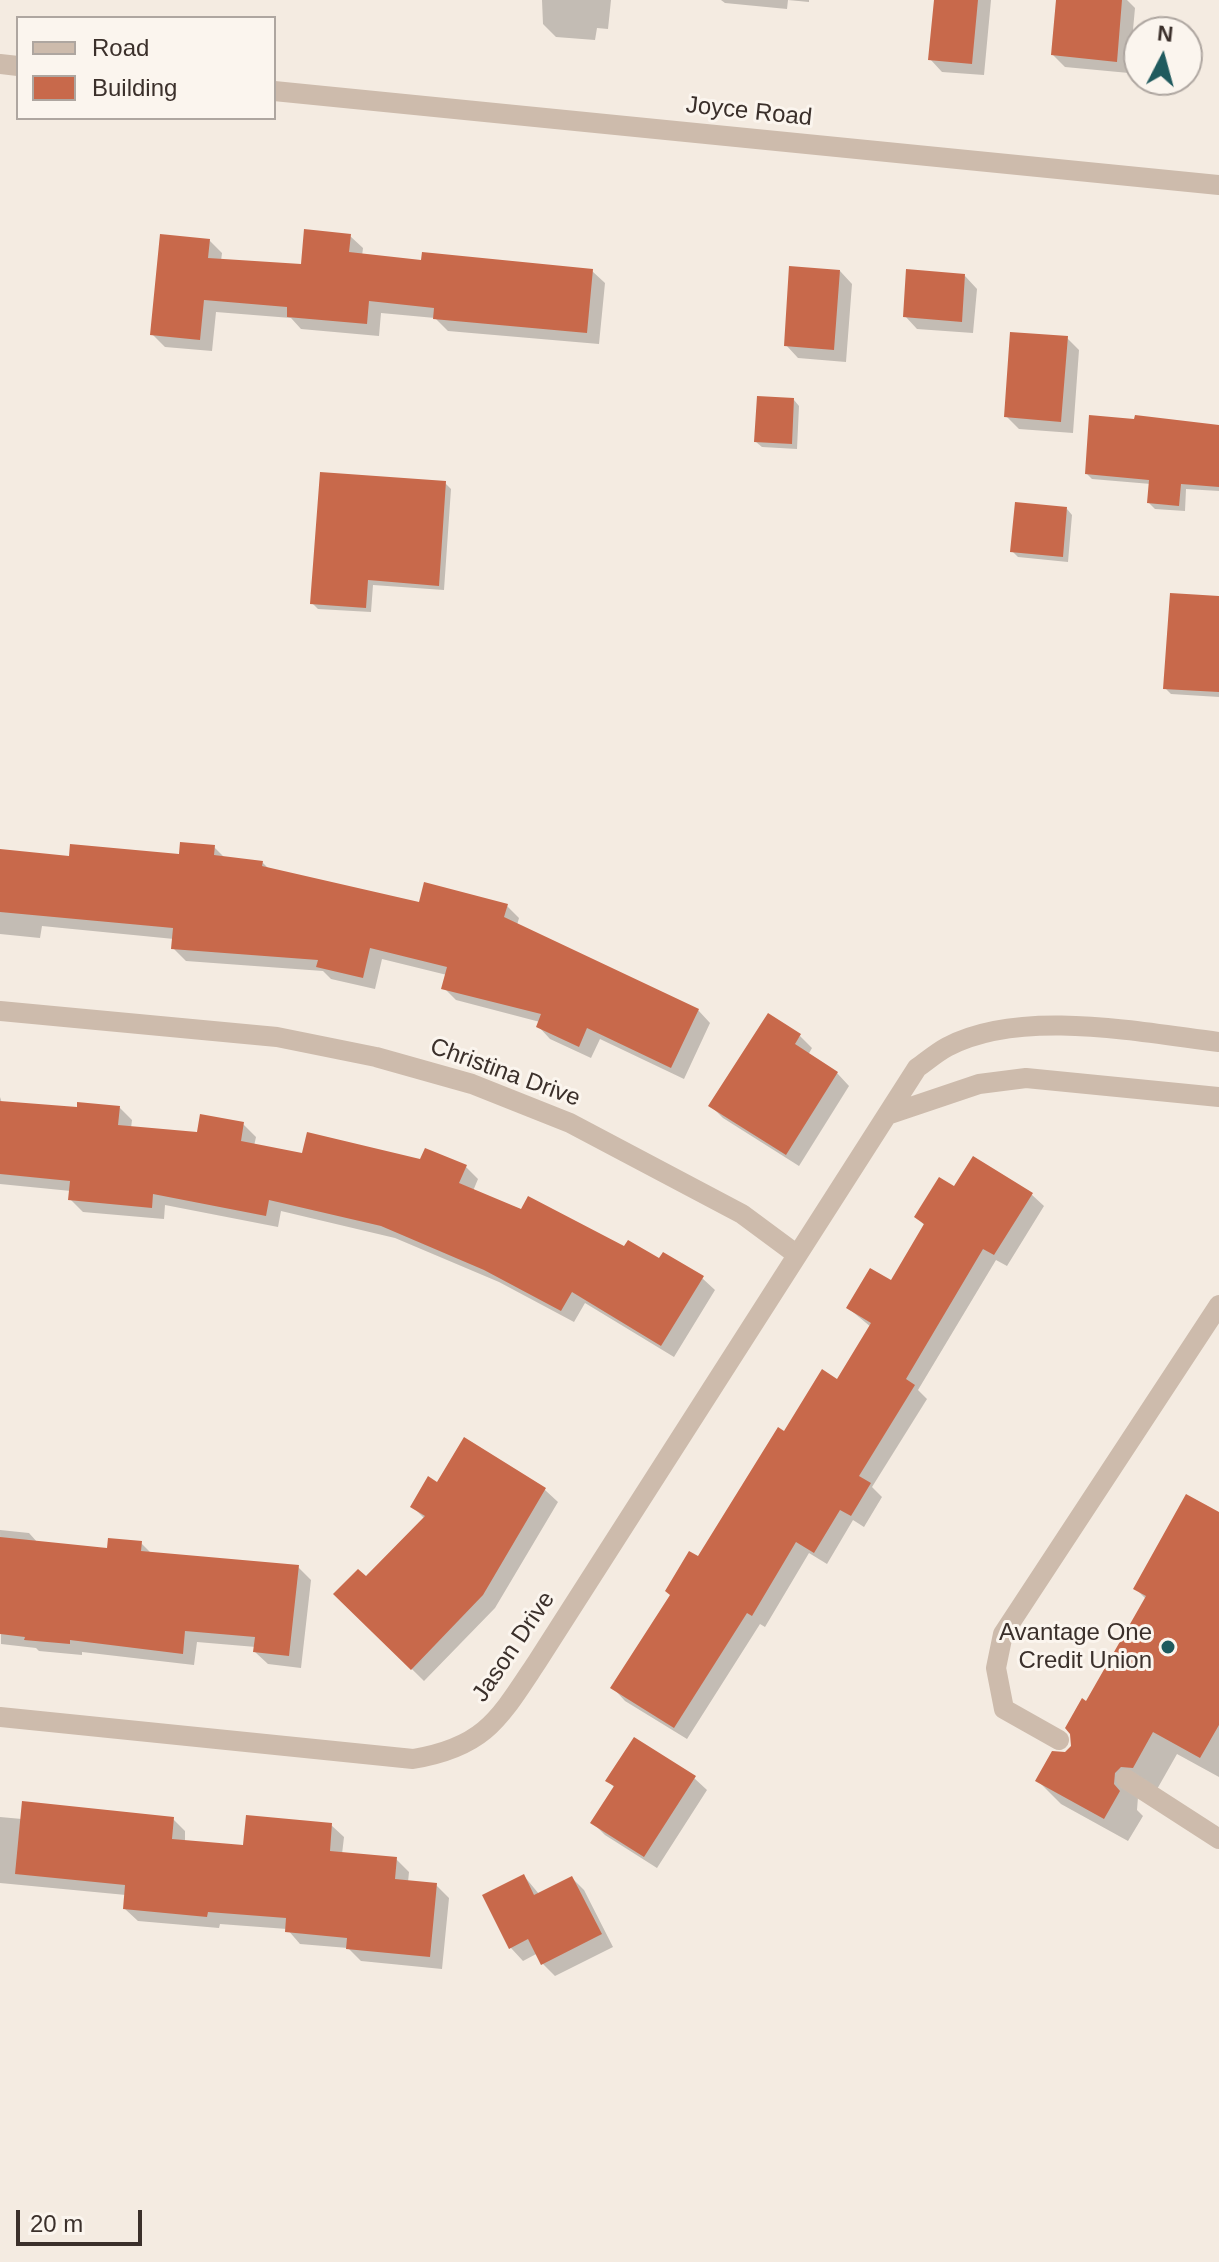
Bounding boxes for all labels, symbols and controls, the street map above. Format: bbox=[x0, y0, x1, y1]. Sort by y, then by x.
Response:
legend bbox=[16, 16, 276, 120]
north arrow bbox=[1123, 16, 1203, 96]
text: N bbox=[1156, 20, 1175, 47]
text: Road bbox=[92, 34, 149, 61]
text: Building bbox=[92, 74, 177, 101]
street label: Joyce Road bbox=[684, 91, 814, 133]
street label: Christina Drive bbox=[426, 1033, 584, 1113]
street label: Jason Drive bbox=[467, 1586, 561, 1708]
place label: Avantage One Credit Union bbox=[999, 1619, 1152, 1675]
marker: Avantage One Credit Union bbox=[1159, 1638, 1177, 1656]
scale bar bbox=[20, 2194, 146, 2244]
text: 20 m bbox=[30, 2210, 83, 2237]

